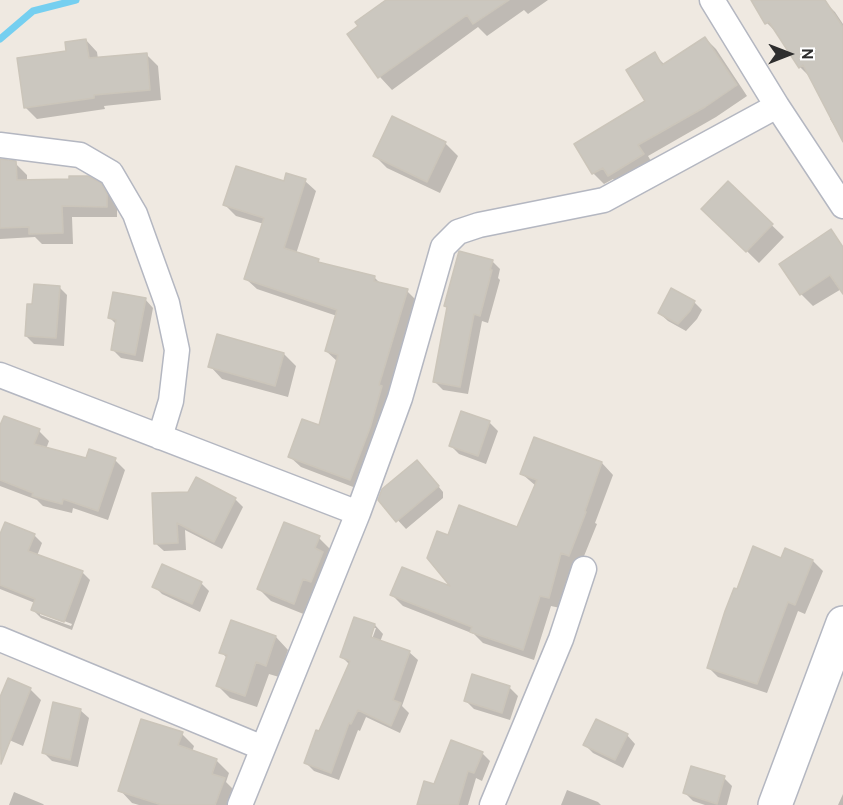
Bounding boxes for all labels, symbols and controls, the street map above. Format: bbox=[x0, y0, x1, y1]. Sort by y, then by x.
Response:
north arrow bbox=[759, 24, 819, 84]
text: N bbox=[798, 48, 817, 60]

